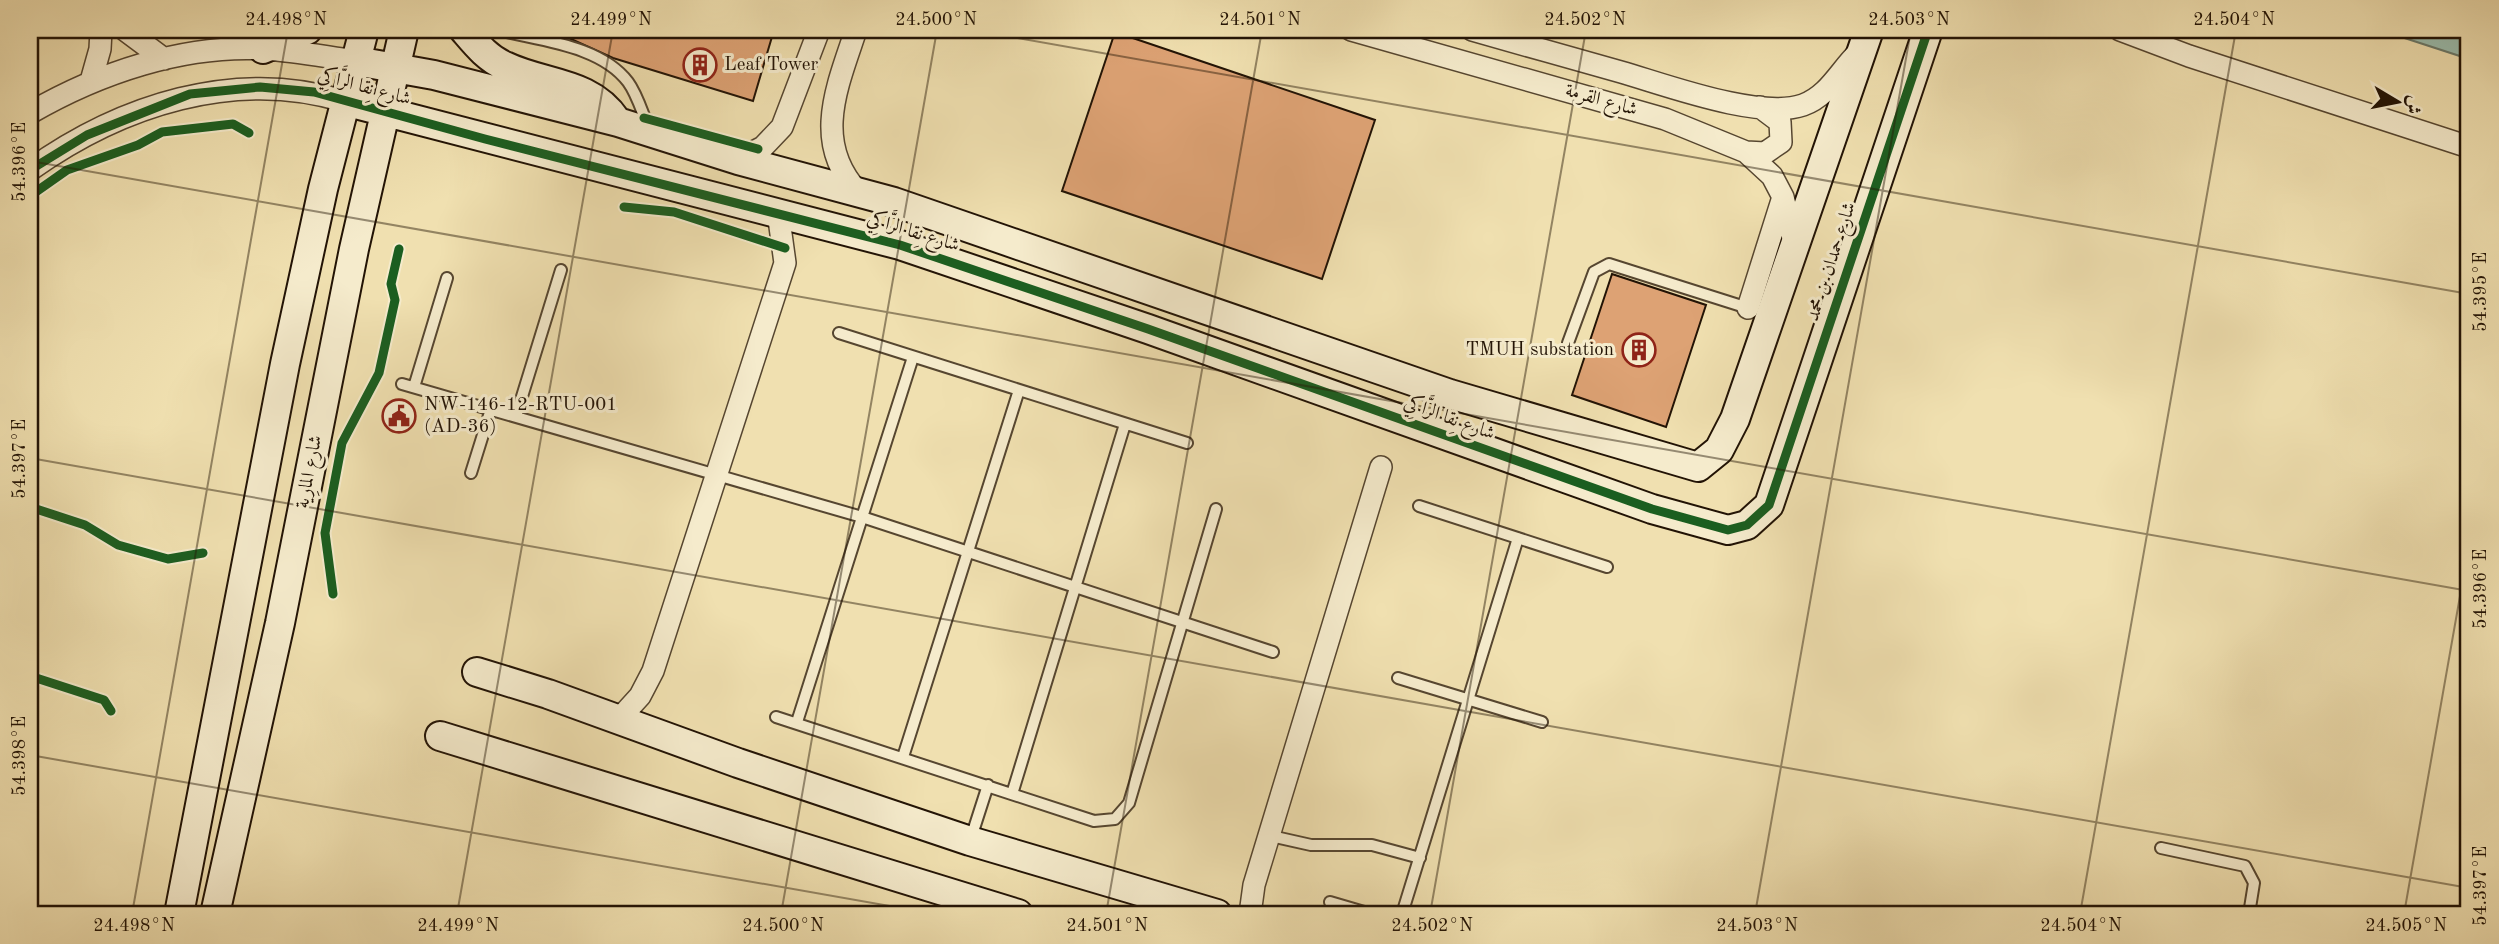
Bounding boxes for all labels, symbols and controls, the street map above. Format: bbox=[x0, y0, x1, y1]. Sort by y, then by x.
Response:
text: 24.498°N bbox=[245, 11, 327, 29]
text: 24.499°N bbox=[570, 11, 652, 29]
text: 24.500°N bbox=[895, 11, 977, 29]
text: 24.501°N bbox=[1219, 11, 1301, 29]
text: 24.502°N bbox=[1544, 11, 1626, 29]
text: 24.503°N bbox=[1868, 11, 1950, 29]
text: 24.504°N bbox=[2193, 11, 2275, 29]
building icon: Leaf Tower bbox=[681, 46, 719, 84]
place label: Leaf Tower bbox=[724, 56, 818, 75]
street label: شارع نِقا الرَّاكِي bbox=[314, 58, 415, 114]
north arrow bbox=[2362, 66, 2432, 136]
street label: شارع القرمة bbox=[1562, 82, 1639, 124]
text: ش bbox=[2401, 94, 2423, 115]
text: 54.396°E bbox=[11, 122, 29, 202]
street label: شارع حمدان بن محمد bbox=[1804, 200, 1864, 325]
street label: شارع نِقا الرَّاكِي bbox=[863, 201, 964, 261]
text: 54.395°E bbox=[2472, 252, 2490, 332]
building icon: TMUH substation bbox=[1620, 331, 1658, 369]
place label: TMUH substation bbox=[1466, 341, 1614, 360]
street label: شارع نِقا الرَّاكِي bbox=[1399, 385, 1500, 449]
place label: NW-146-12-RTU-001 (AD-36) bbox=[424, 396, 617, 437]
public building icon: NW-146-12-RTU-001 (AD-36) bbox=[380, 397, 418, 435]
text: 54.397°E bbox=[11, 419, 29, 499]
street label: شارع المارِية bbox=[294, 434, 331, 511]
text: 54.396°E bbox=[2472, 549, 2490, 629]
text: 54.398°E bbox=[11, 716, 29, 796]
text: 54.397°E bbox=[2472, 846, 2490, 926]
text: 24.498°N bbox=[93, 917, 175, 935]
text: 24.499°N bbox=[417, 917, 499, 935]
text: 24.500°N bbox=[742, 917, 824, 935]
text: 24.501°N bbox=[1066, 917, 1148, 935]
text: 24.502°N bbox=[1391, 917, 1473, 935]
text: 24.503°N bbox=[1716, 917, 1798, 935]
text: 24.504°N bbox=[2040, 917, 2122, 935]
text: 24.505°N bbox=[2365, 917, 2447, 935]

